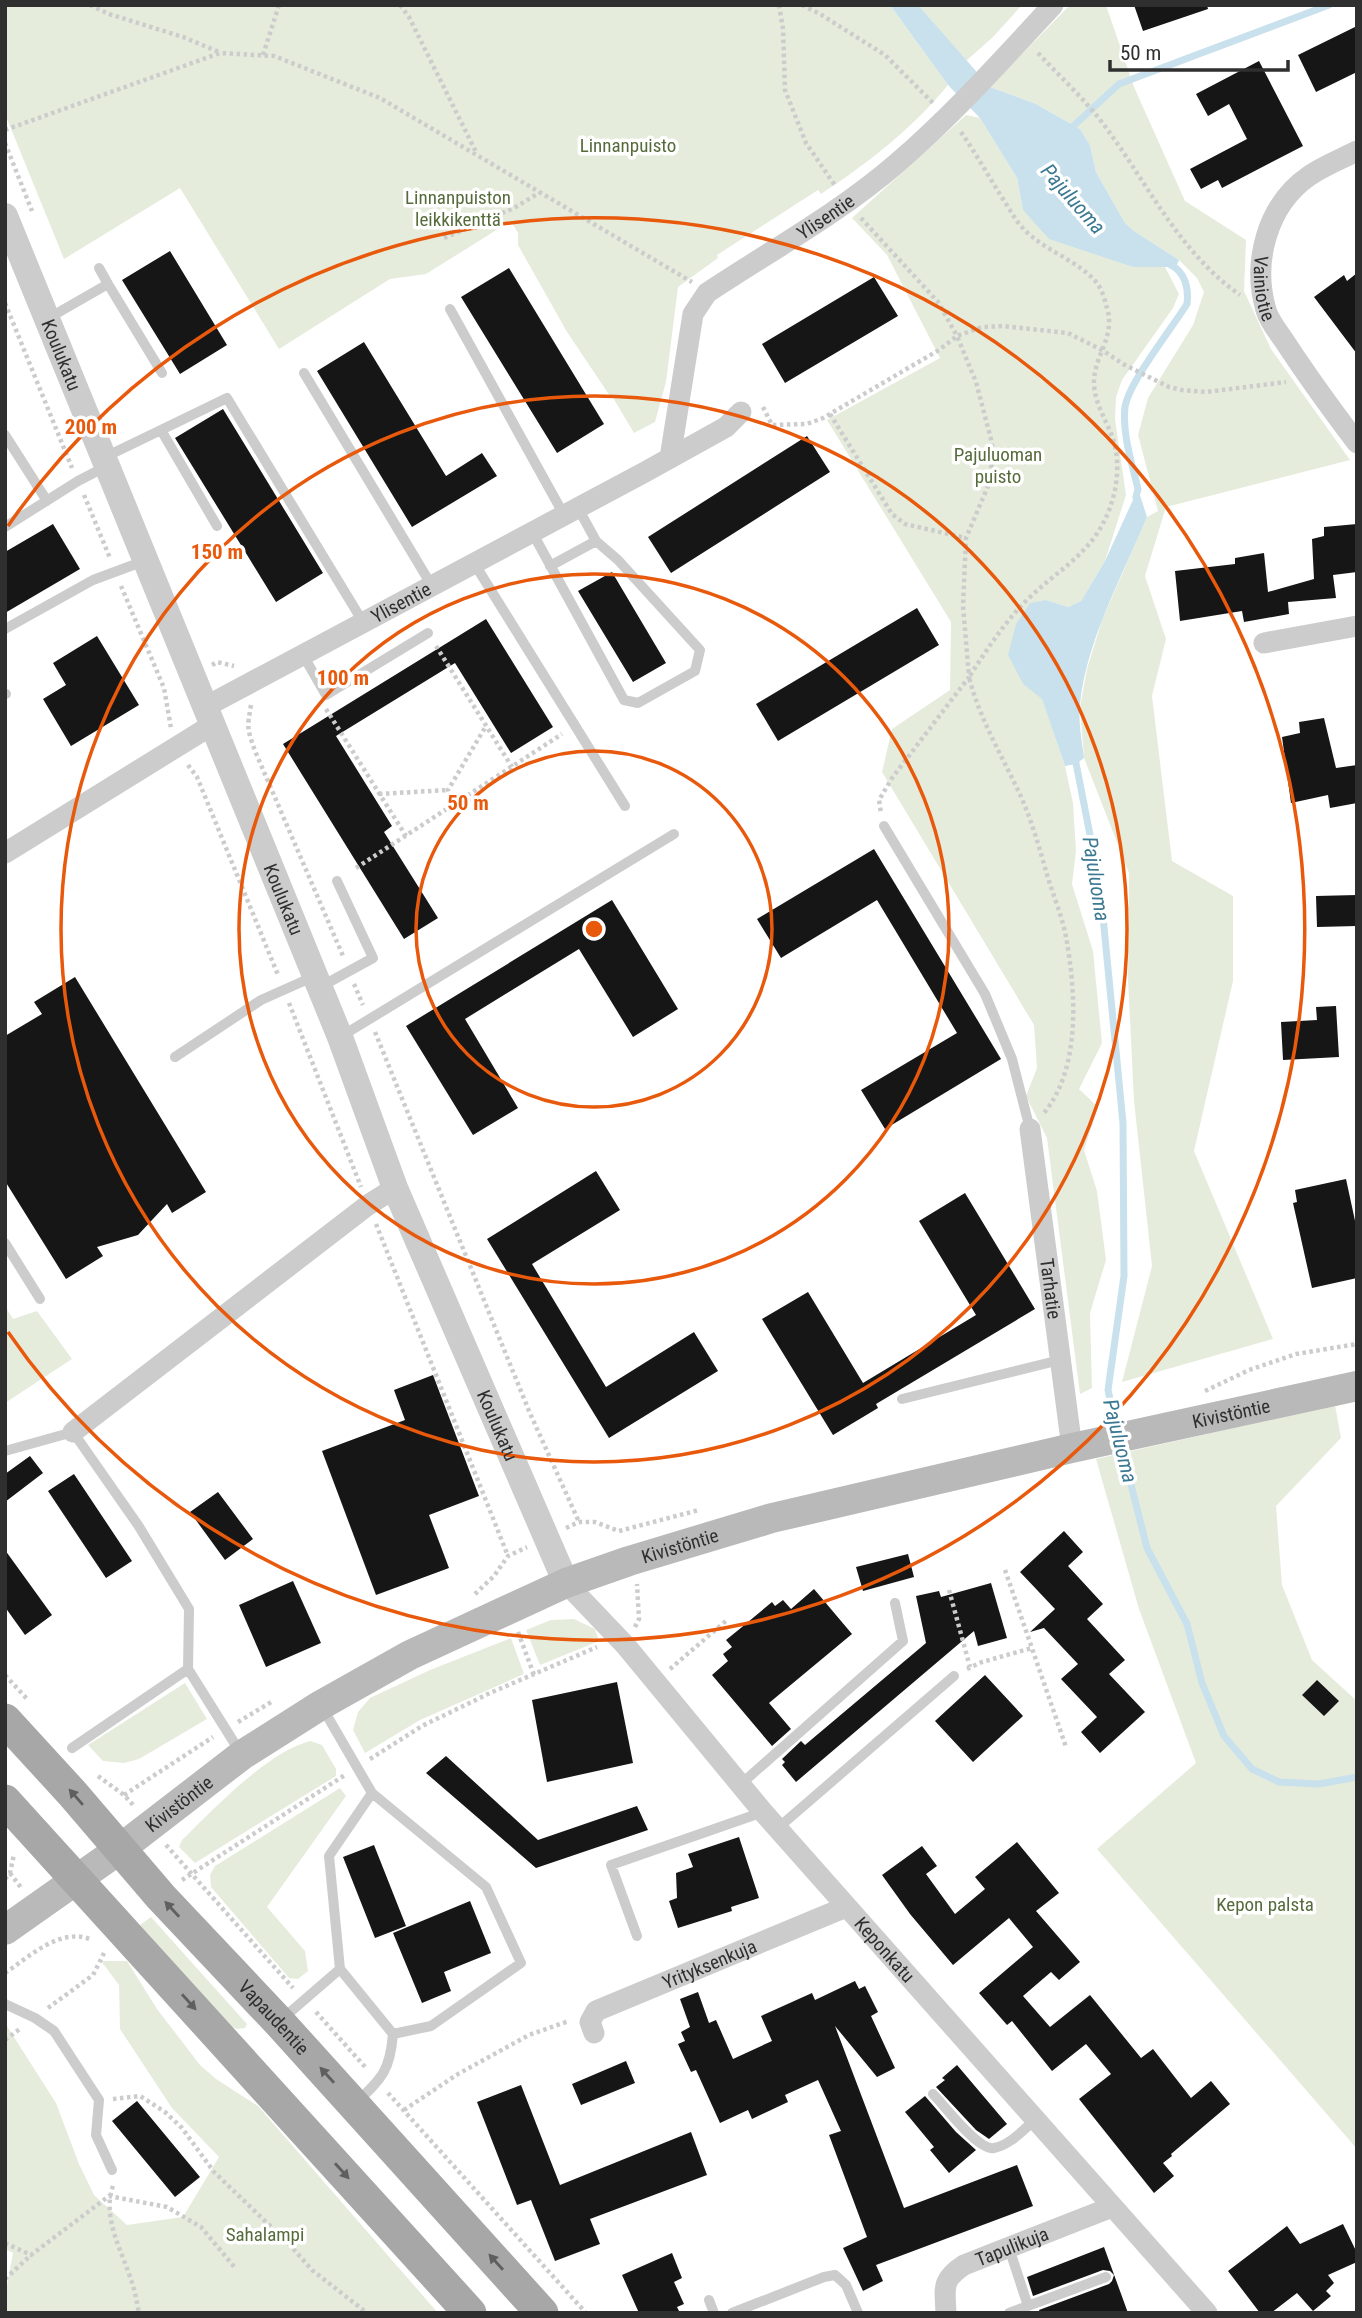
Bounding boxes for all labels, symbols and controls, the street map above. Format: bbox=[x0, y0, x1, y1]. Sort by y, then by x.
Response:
scale bar bbox=[1110, 28, 1288, 72]
text: 50 m bbox=[1120, 41, 1161, 65]
park label: Linnanpuisto bbox=[580, 134, 676, 157]
water label: Pajuluoma bbox=[1036, 159, 1110, 239]
park label: Linnanpuiston leikkikenttä bbox=[405, 186, 511, 231]
street label: Ylisentie bbox=[792, 189, 859, 244]
street label: Vainiotie bbox=[1249, 254, 1281, 325]
street label: Koulukatu bbox=[37, 316, 86, 394]
text: 200 m bbox=[65, 415, 117, 439]
park label: Pajuluoman puisto bbox=[954, 443, 1042, 488]
text: 150 m bbox=[191, 540, 243, 564]
street label: Ylisentie bbox=[367, 577, 435, 628]
text: 100 m bbox=[317, 666, 369, 690]
text: 50 m bbox=[447, 791, 489, 815]
water label: Pajuluoma bbox=[1077, 835, 1115, 923]
street label: Koulukatu bbox=[259, 860, 309, 938]
centre of rings bbox=[582, 917, 606, 941]
street label: Tarhatie bbox=[1036, 1257, 1066, 1320]
street label: Koulukatu bbox=[472, 1386, 523, 1464]
street label: Kivistöntie bbox=[1190, 1394, 1272, 1433]
water label: Pajuluoma bbox=[1098, 1397, 1142, 1485]
street label: Kivistöntie bbox=[639, 1523, 721, 1568]
street label: Kivistöntie bbox=[141, 1770, 217, 1837]
one-way arrow bbox=[68, 1788, 84, 1806]
park label: Kepon palsta bbox=[1216, 1893, 1314, 1916]
one-way arrow bbox=[165, 1901, 181, 1918]
street label: Keponkatu bbox=[850, 1912, 920, 1987]
street label: Yrityksenkuja bbox=[659, 1934, 760, 1994]
street label: Vapaudentie bbox=[234, 1975, 314, 2059]
one-way arrow bbox=[181, 1993, 197, 2011]
one-way arrow bbox=[320, 2067, 335, 2084]
one-way arrow bbox=[333, 2162, 349, 2179]
street label: Tapulikuja bbox=[972, 2222, 1052, 2271]
park label: Sahalampi bbox=[226, 2223, 304, 2246]
one-way arrow bbox=[489, 2254, 505, 2271]

